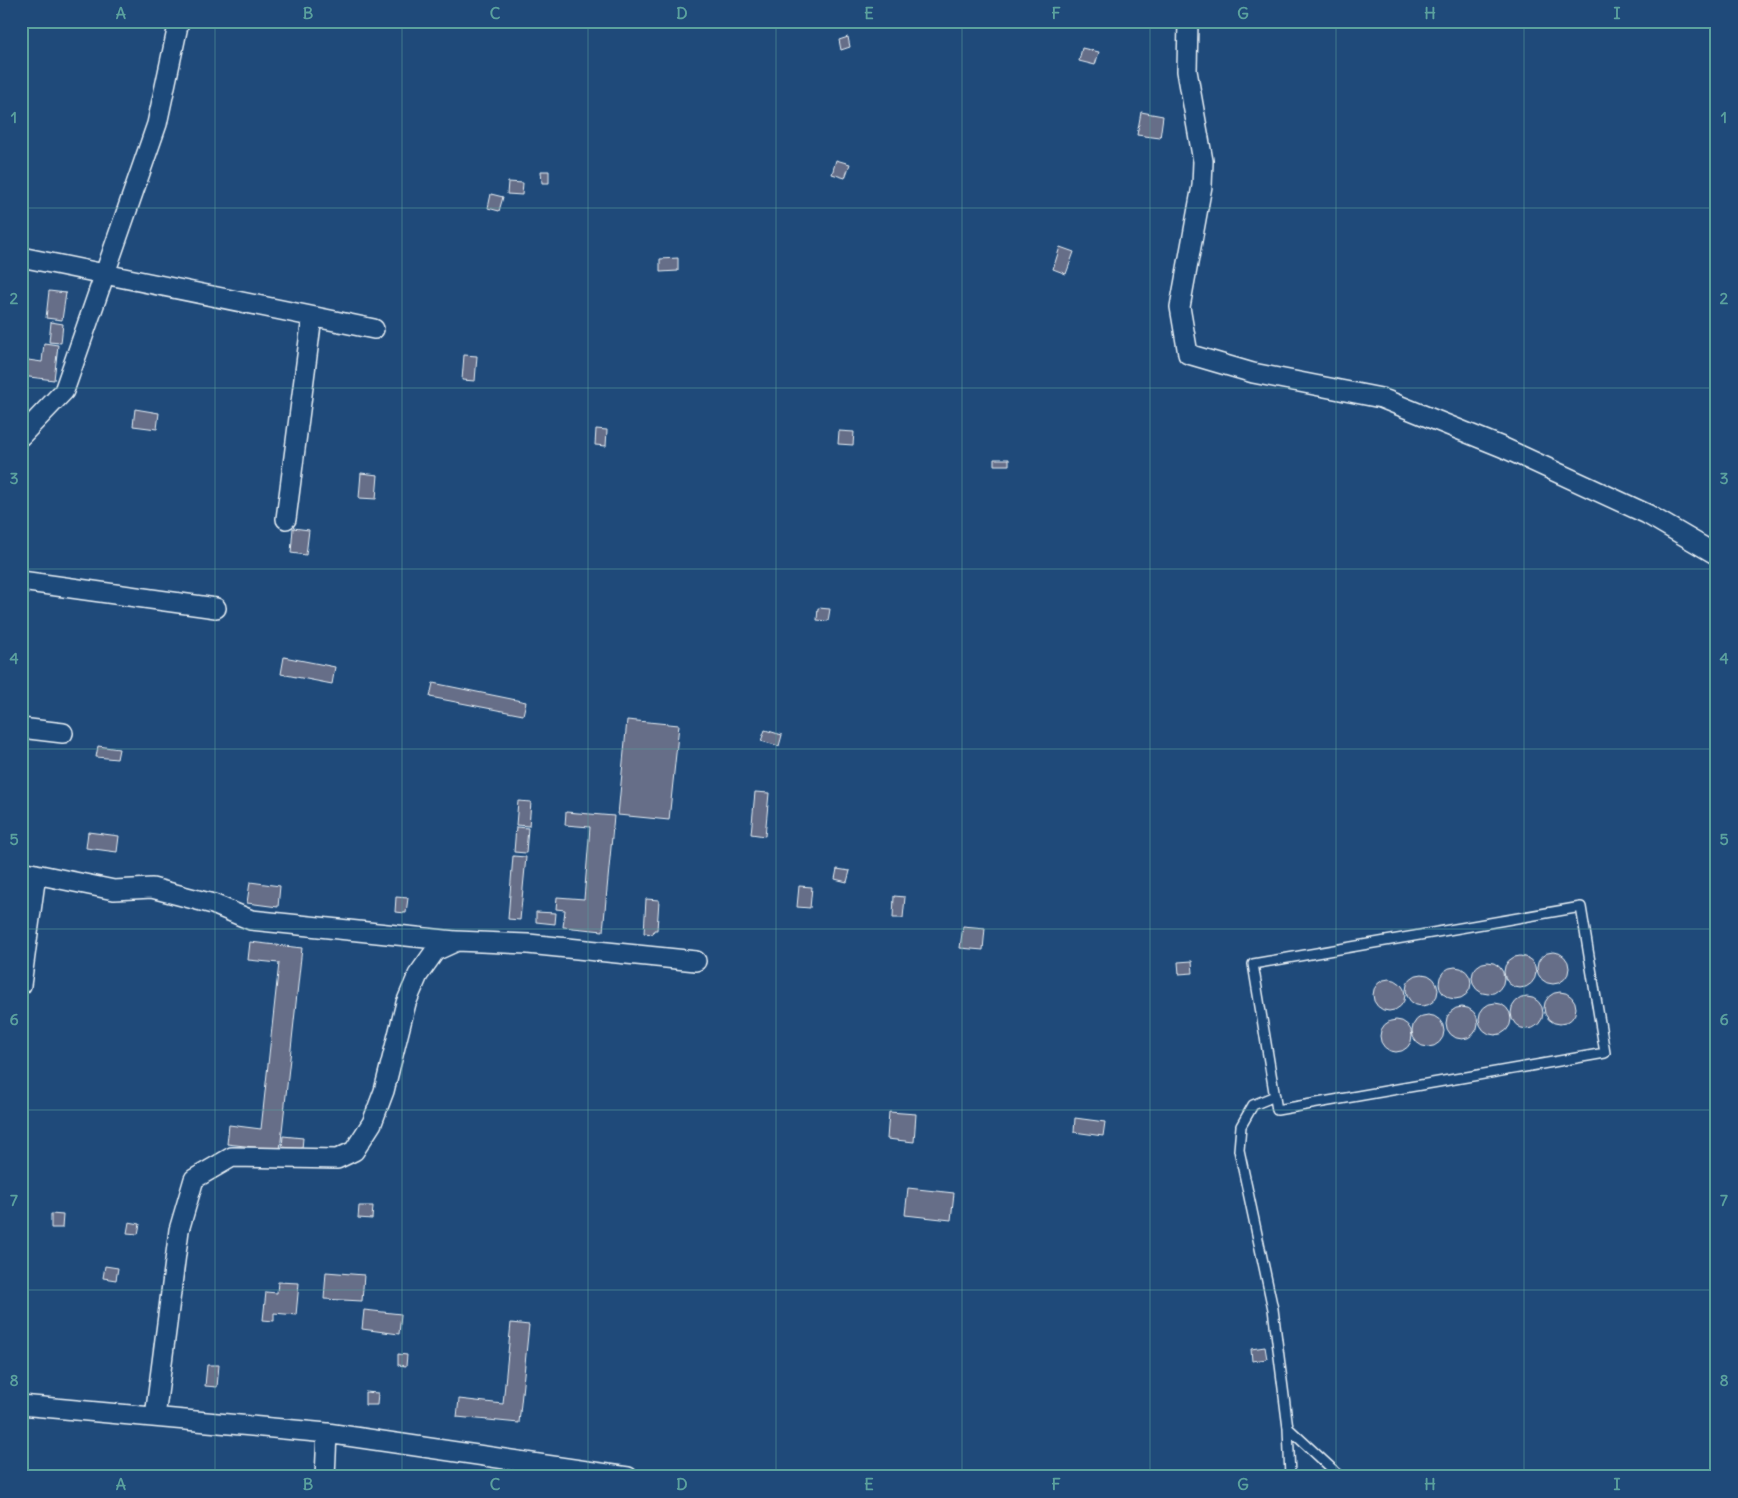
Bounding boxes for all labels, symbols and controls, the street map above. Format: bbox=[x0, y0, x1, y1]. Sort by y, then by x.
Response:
text: A bbox=[116, 3, 126, 23]
text: B bbox=[303, 3, 314, 23]
text: C bbox=[490, 3, 501, 23]
text: D bbox=[676, 3, 688, 23]
text: E bbox=[864, 3, 874, 23]
text: F bbox=[1051, 3, 1061, 23]
text: G bbox=[1237, 3, 1249, 23]
text: H bbox=[1424, 3, 1436, 23]
text: I bbox=[1614, 3, 1621, 23]
text: 1 bbox=[11, 107, 17, 127]
text: 1 bbox=[1721, 107, 1727, 127]
text: 2 bbox=[10, 288, 19, 308]
text: 2 bbox=[1720, 288, 1729, 308]
text: 3 bbox=[9, 468, 19, 488]
text: 3 bbox=[1719, 468, 1729, 488]
text: 4 bbox=[9, 648, 19, 668]
text: 4 bbox=[1719, 648, 1729, 668]
text: 5 bbox=[9, 829, 19, 849]
text: 5 bbox=[1719, 829, 1729, 849]
text: 6 bbox=[9, 1009, 19, 1029]
text: 6 bbox=[1719, 1009, 1729, 1029]
text: 7 bbox=[10, 1190, 18, 1210]
text: 7 bbox=[1720, 1190, 1728, 1210]
text: 8 bbox=[9, 1370, 19, 1390]
text: 8 bbox=[1719, 1370, 1729, 1390]
text: A bbox=[116, 1474, 126, 1494]
text: B bbox=[303, 1474, 314, 1494]
text: C bbox=[490, 1474, 501, 1494]
text: D bbox=[676, 1474, 688, 1494]
text: E bbox=[864, 1474, 874, 1494]
text: F bbox=[1051, 1474, 1061, 1494]
text: G bbox=[1237, 1474, 1249, 1494]
text: H bbox=[1424, 1474, 1436, 1494]
text: I bbox=[1614, 1474, 1621, 1494]

